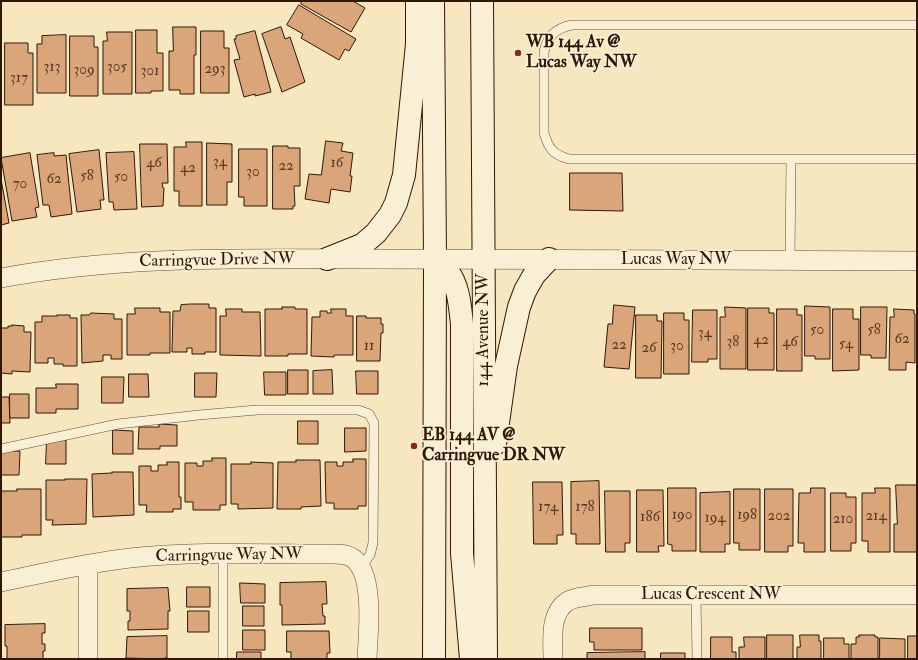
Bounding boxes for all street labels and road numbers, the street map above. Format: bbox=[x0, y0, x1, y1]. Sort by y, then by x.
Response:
street label: Carringvue Drive NW bbox=[139, 249, 295, 273]
street label: Lucas Way NW bbox=[621, 250, 731, 270]
street label: 144 Avenue NW bbox=[474, 273, 494, 387]
street label: Carringvue Way NW bbox=[155, 545, 303, 567]
street label: Lucas Crescent NW bbox=[641, 585, 781, 605]

